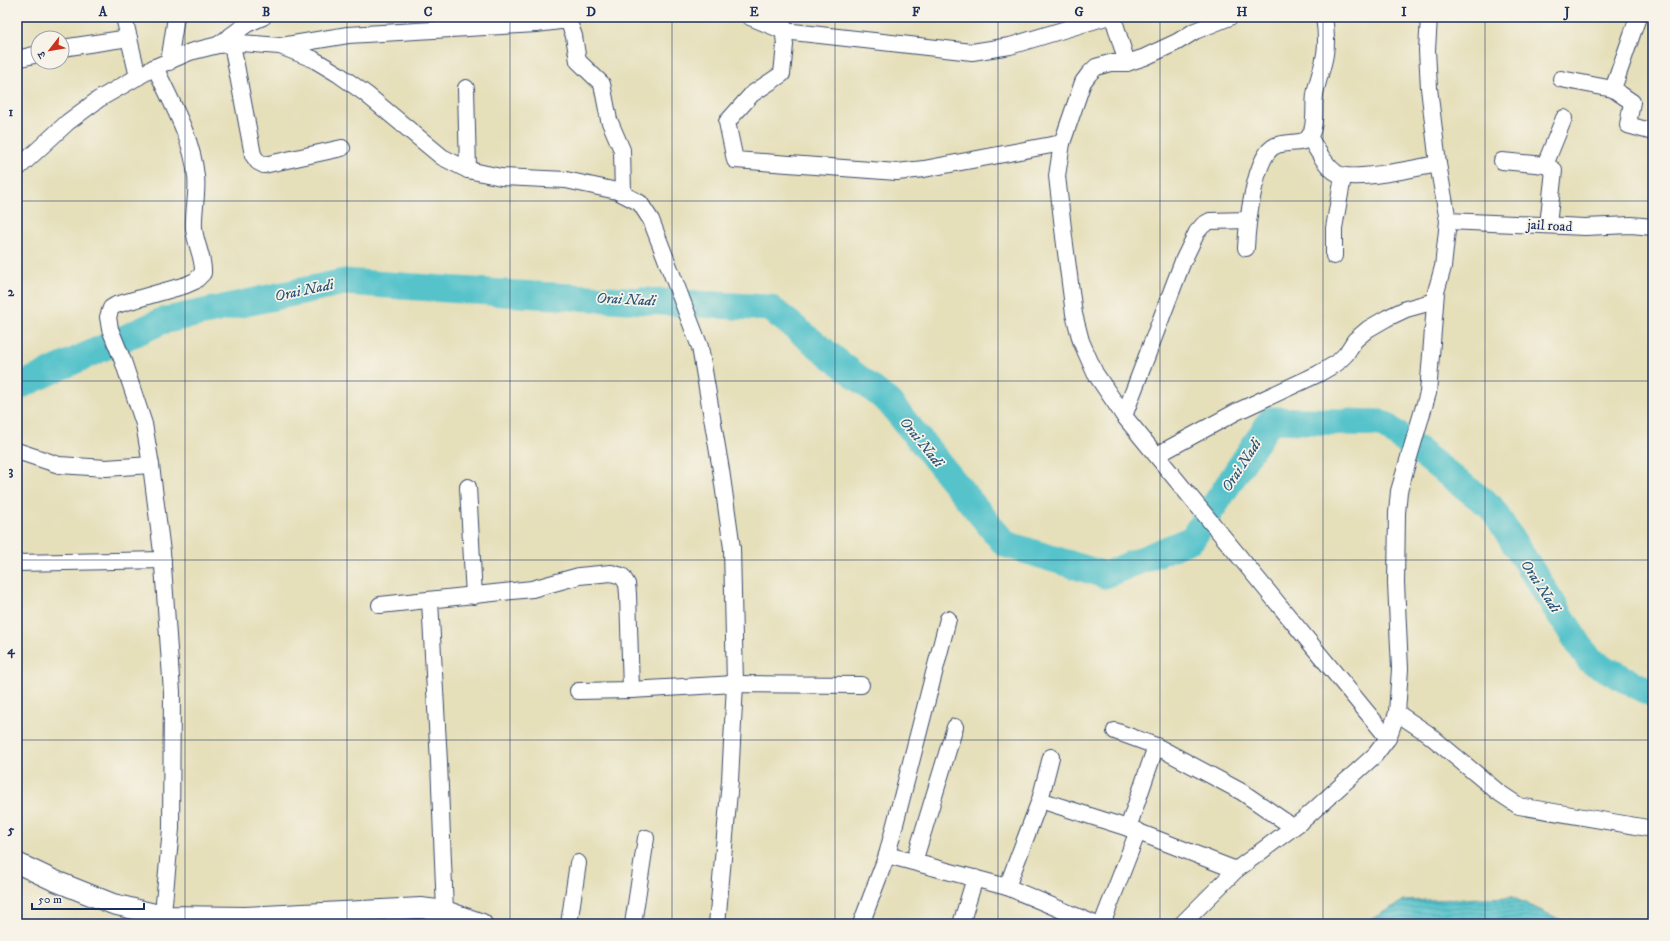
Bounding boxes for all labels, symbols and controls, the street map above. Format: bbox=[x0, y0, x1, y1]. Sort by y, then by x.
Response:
text: A bbox=[98, 4, 108, 20]
text: B bbox=[262, 4, 270, 20]
text: C bbox=[424, 4, 433, 20]
text: D bbox=[586, 4, 596, 20]
text: E bbox=[749, 4, 759, 20]
text: F bbox=[912, 4, 921, 20]
text: G bbox=[1074, 4, 1084, 20]
text: H bbox=[1237, 4, 1248, 20]
text: I bbox=[1401, 4, 1407, 20]
text: J bbox=[1562, 4, 1570, 21]
north arrow bbox=[30, 30, 70, 70]
text: उ bbox=[34, 47, 50, 62]
text: 1 bbox=[9, 104, 14, 120]
street label: jail road bbox=[1525, 216, 1573, 236]
water label: Orai Nadi bbox=[273, 275, 336, 306]
text: 2 bbox=[8, 284, 15, 300]
water label: Orai Nadi bbox=[596, 288, 657, 311]
water label: Orai Nadi bbox=[895, 413, 948, 472]
water label: Orai Nadi bbox=[1217, 434, 1266, 496]
text: 3 bbox=[9, 463, 14, 479]
water label: Orai Nadi bbox=[1516, 556, 1565, 617]
text: 4 bbox=[6, 642, 15, 659]
text: 5 bbox=[7, 822, 15, 838]
scale bar bbox=[32, 885, 144, 911]
text: 50 m bbox=[38, 892, 62, 907]

